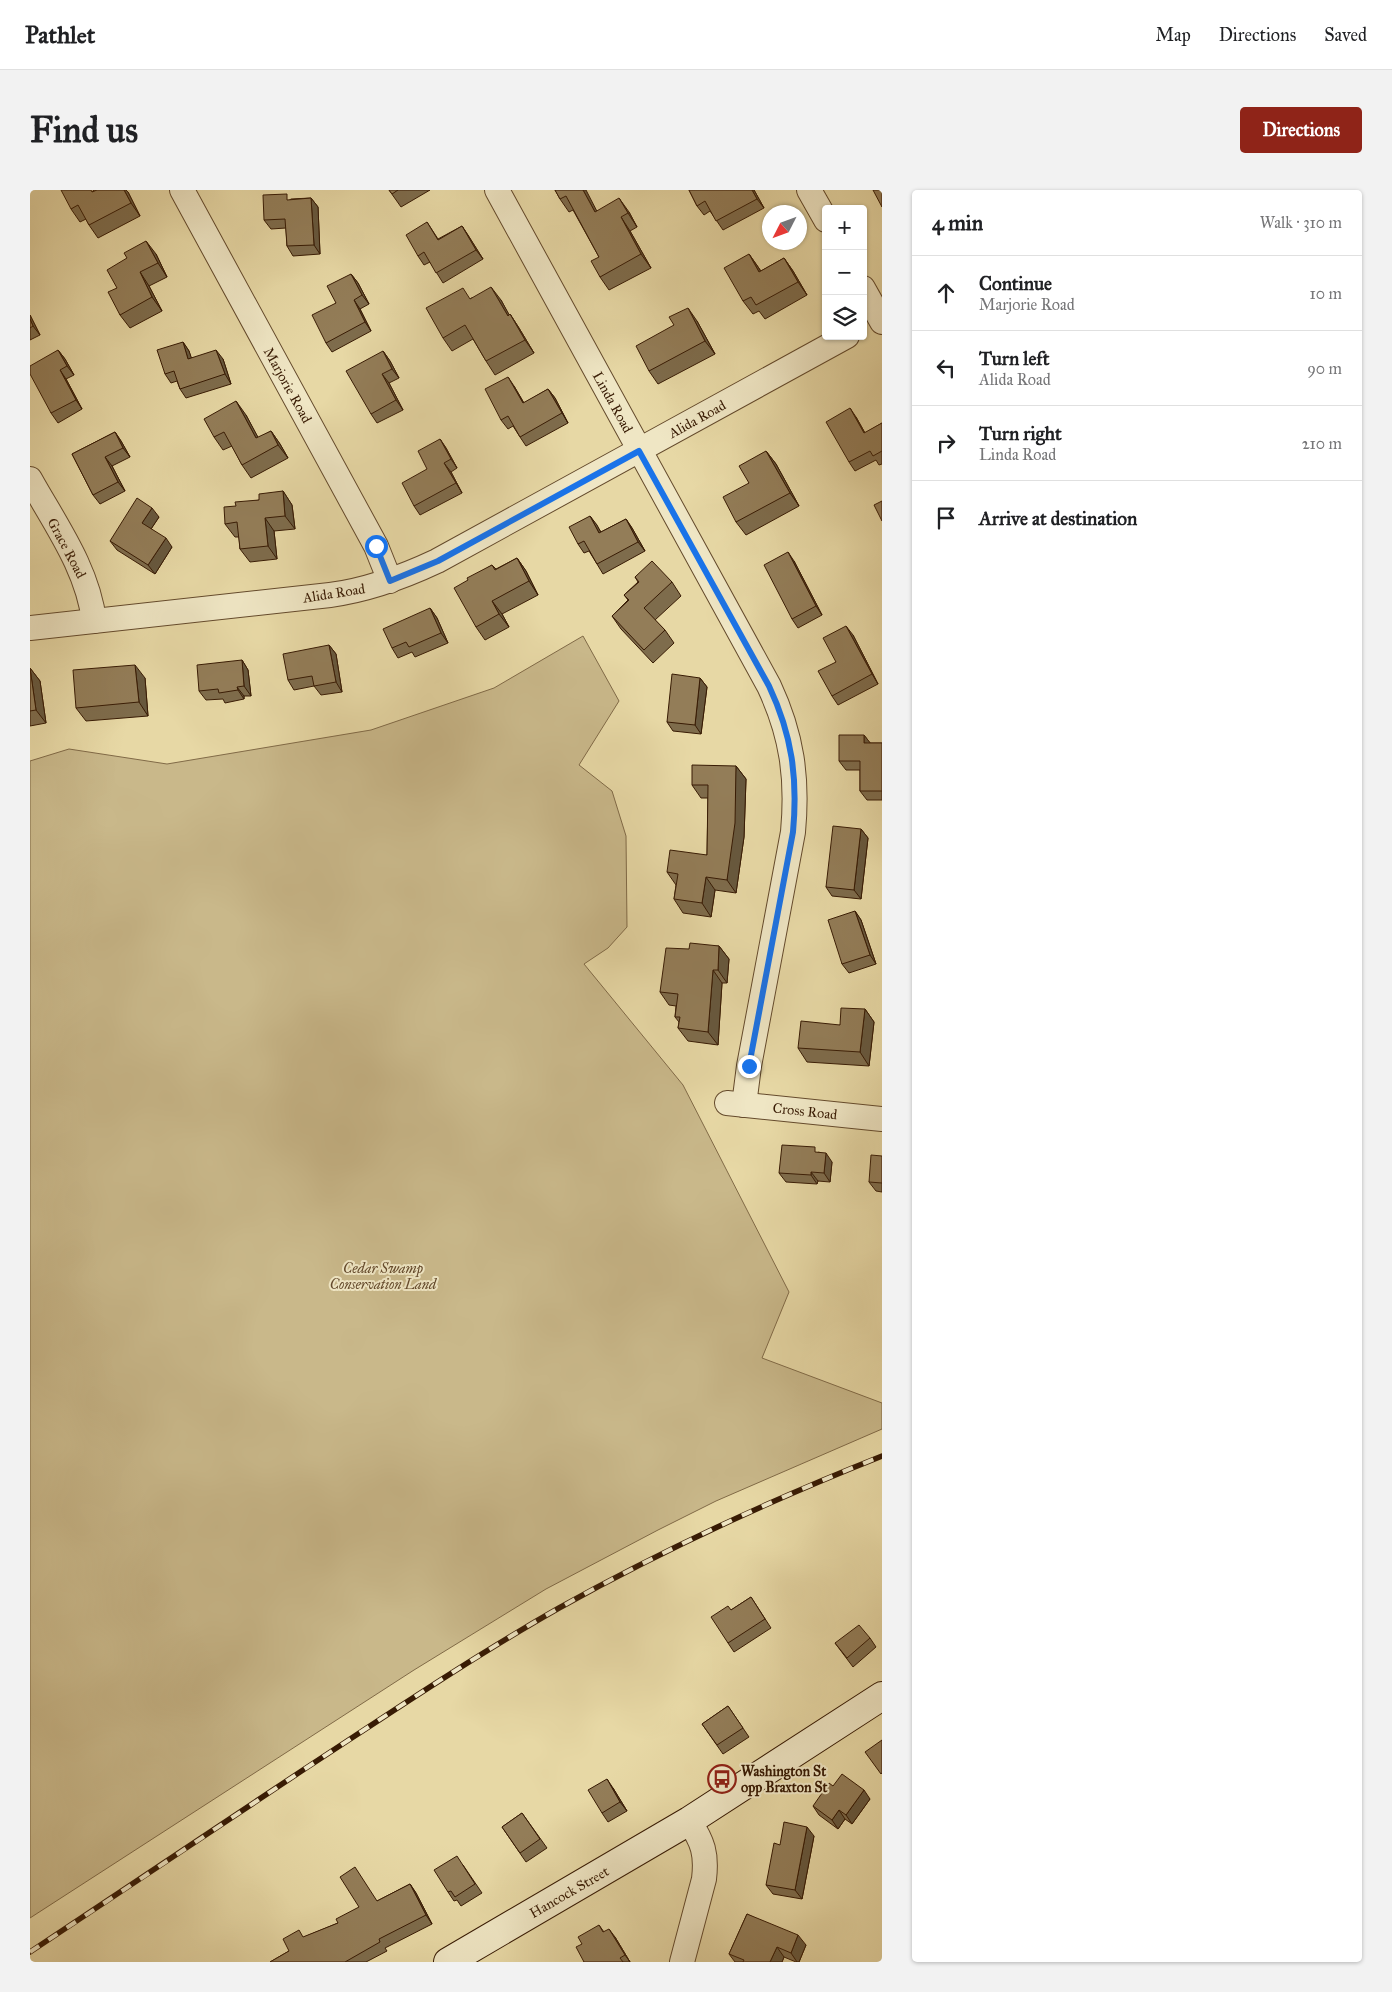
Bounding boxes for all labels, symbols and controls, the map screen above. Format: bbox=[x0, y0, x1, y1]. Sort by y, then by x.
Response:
text: Pathlet bbox=[25, 20, 95, 50]
text: Map bbox=[1155, 24, 1191, 46]
text: Directions bbox=[1219, 24, 1296, 46]
text: Saved bbox=[1324, 24, 1367, 46]
button: Directions bbox=[1240, 107, 1362, 153]
text: Find us bbox=[30, 109, 138, 152]
north arrow bbox=[762, 205, 807, 250]
map controls bbox=[822, 205, 867, 340]
button: + bbox=[822, 205, 867, 250]
text: 4 min bbox=[932, 210, 983, 236]
text: Walk · 310 m bbox=[1260, 213, 1342, 232]
button: − bbox=[822, 250, 867, 295]
text: Continue bbox=[979, 272, 1052, 295]
icon: ahead bbox=[932, 279, 960, 307]
text: 10 m bbox=[1310, 284, 1342, 303]
button: layers bbox=[822, 295, 867, 340]
text: Marjorie Road bbox=[979, 295, 1075, 314]
street label: Marjorie Road bbox=[260, 344, 315, 426]
text: Turn left bbox=[979, 347, 1049, 370]
icon: left bbox=[932, 354, 960, 382]
text: 90 m bbox=[1307, 359, 1342, 378]
street label: Linda Road bbox=[589, 369, 636, 436]
text: Alida Road bbox=[979, 370, 1051, 389]
street label: Alida Road bbox=[665, 397, 729, 443]
text: Turn right bbox=[979, 422, 1062, 445]
icon: right bbox=[932, 429, 960, 457]
text: 210 m bbox=[1302, 434, 1342, 453]
text: Linda Road bbox=[979, 445, 1056, 464]
icon: arrive bbox=[932, 504, 960, 532]
text: Arrive at destination bbox=[979, 507, 1137, 530]
street label: Grace Road bbox=[44, 515, 90, 581]
route start bbox=[365, 535, 388, 558]
street label: Alida Road bbox=[301, 580, 366, 607]
route end bbox=[738, 1055, 761, 1078]
street label: Cross Road bbox=[772, 1100, 838, 1123]
park label: Cedar Swamp Conservation Land bbox=[330, 1260, 438, 1293]
place label: Washington St opp Braxton St bbox=[741, 1763, 828, 1797]
bus stop icon: Washington St opp Braxton St bbox=[707, 1764, 737, 1794]
street label: Hancock Street bbox=[527, 1863, 612, 1922]

